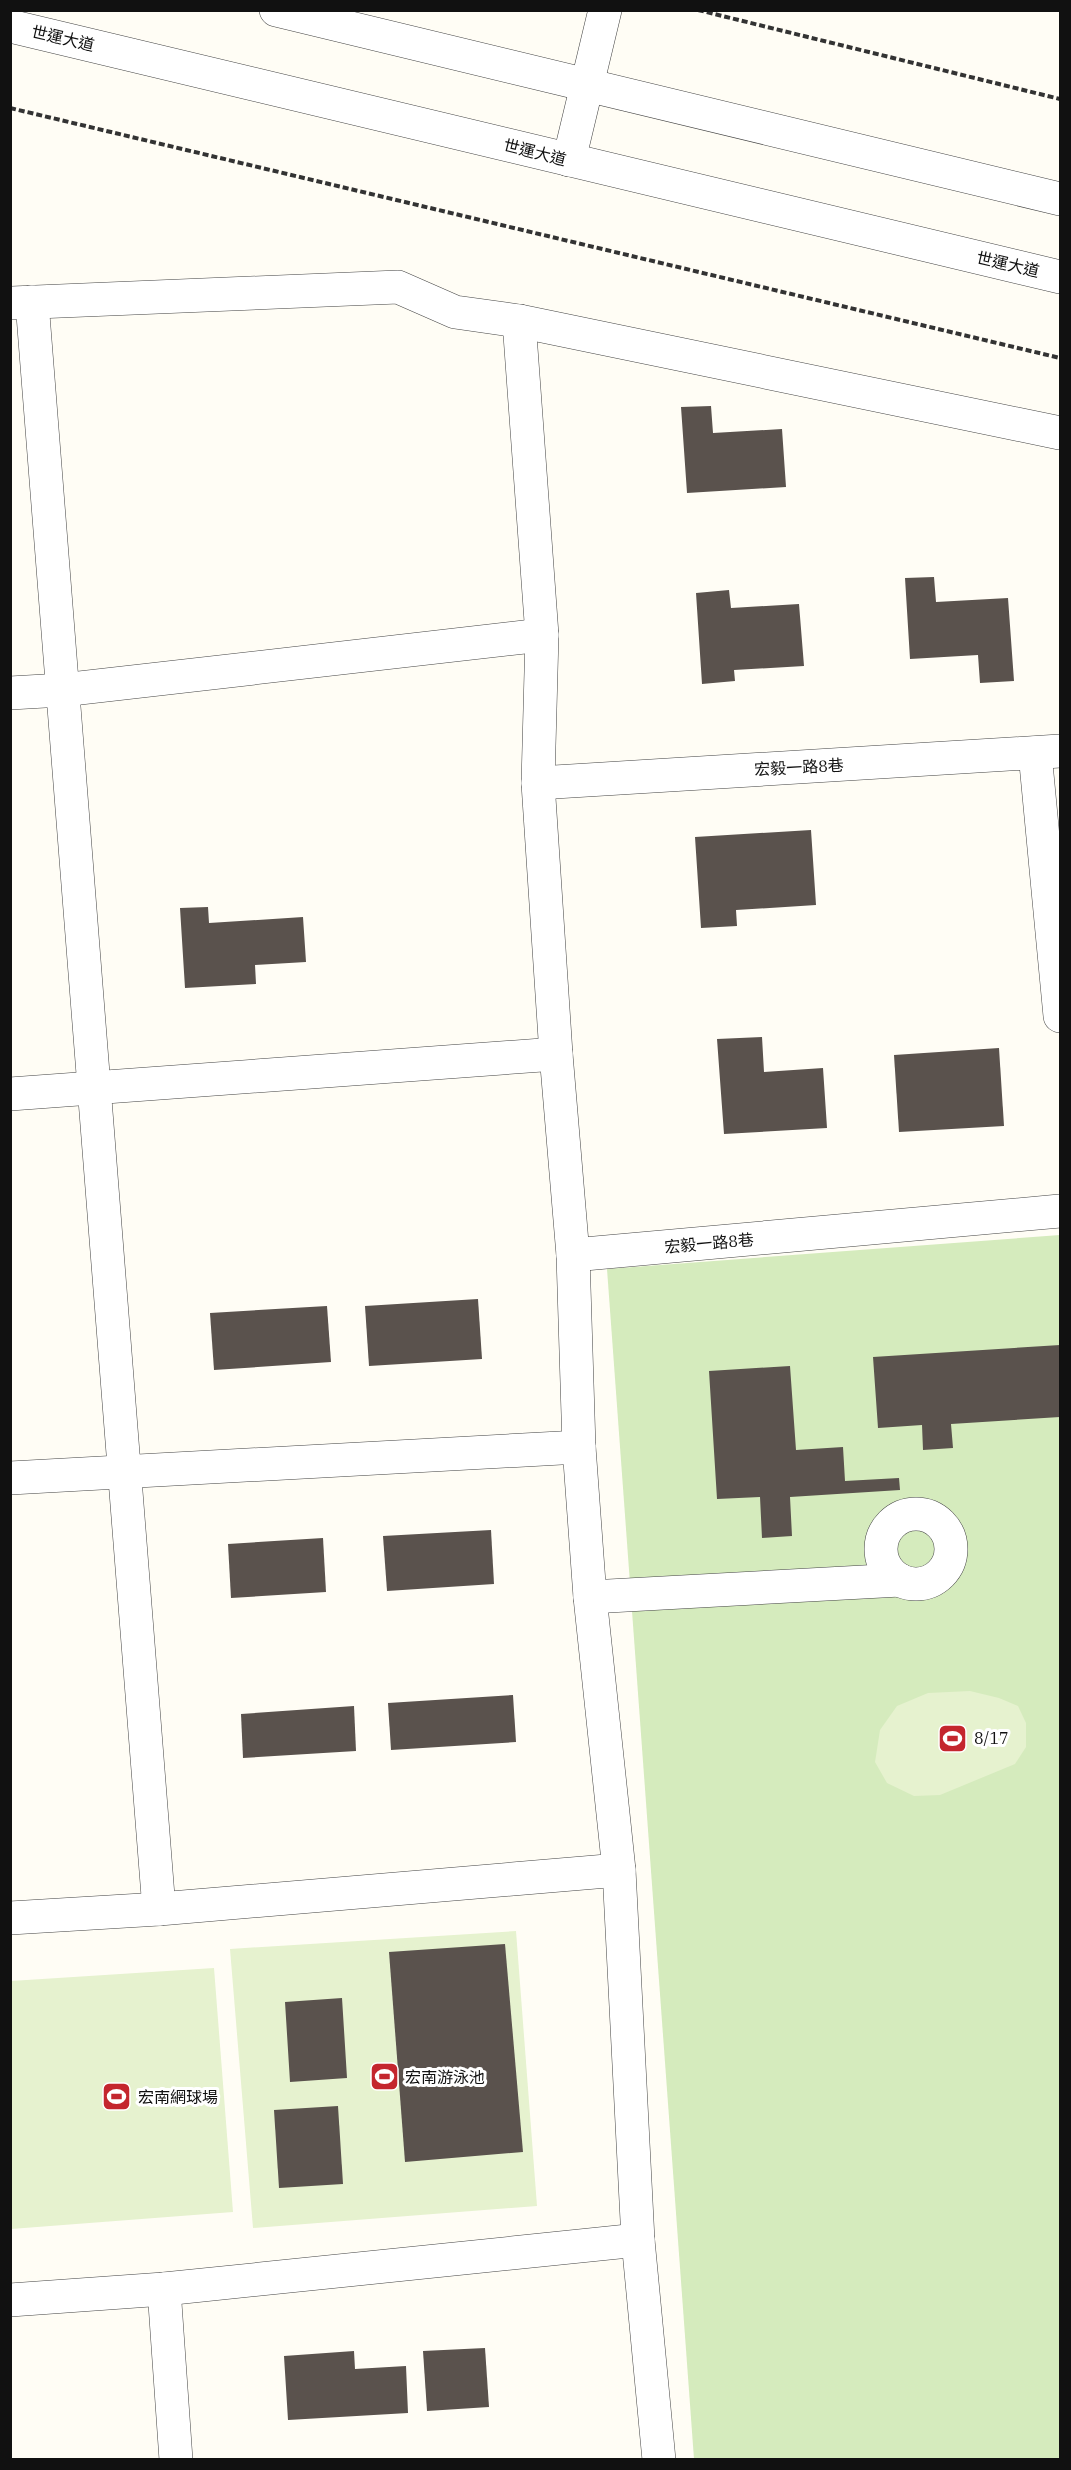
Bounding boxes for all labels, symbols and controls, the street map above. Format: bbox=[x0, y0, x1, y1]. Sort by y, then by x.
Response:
street label: 世運大道 bbox=[30, 21, 96, 55]
street label: 世運大道 bbox=[502, 135, 568, 169]
street label: 世運大道 bbox=[975, 247, 1041, 281]
street label: 宏毅一路8巷 bbox=[754, 755, 844, 779]
street label: 宏毅一路8巷 bbox=[663, 1229, 755, 1257]
sports icon: 8/17 bbox=[937, 1722, 969, 1754]
place label: 8/17 bbox=[974, 1728, 1009, 1748]
sports icon: 宏南游泳池 bbox=[368, 2061, 400, 2093]
place label: 宏南游泳池 bbox=[405, 2067, 485, 2087]
sports icon: 宏南網球場 bbox=[101, 2081, 133, 2113]
place label: 宏南網球場 bbox=[138, 2087, 218, 2107]

